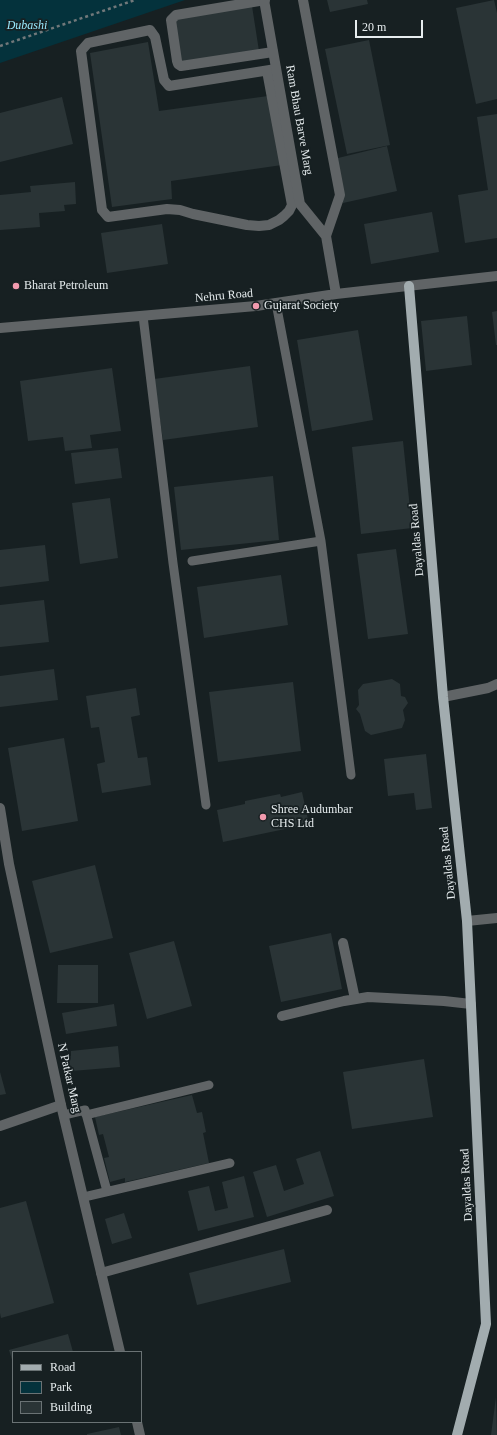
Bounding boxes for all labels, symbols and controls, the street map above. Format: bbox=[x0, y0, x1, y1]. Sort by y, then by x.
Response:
scale bar bbox=[357, 12, 425, 38]
park label: Dubashi bbox=[7, 19, 47, 33]
text: 20 m bbox=[362, 20, 386, 34]
street label: Ram Bhau Barve Marg bbox=[282, 64, 316, 176]
place label: Bharat Petroleum bbox=[24, 279, 108, 293]
marker: Bharat Petroleum bbox=[11, 281, 21, 291]
street label: Nehru Road bbox=[194, 286, 254, 306]
place label: Gujarat Society bbox=[264, 299, 339, 313]
marker: Gujarat Society bbox=[251, 301, 261, 311]
street label: Dayaldas Road bbox=[407, 503, 427, 577]
place label: Shree Audumbar CHS Ltd bbox=[271, 803, 353, 831]
marker: Shree Audumbar CHS Ltd bbox=[258, 812, 268, 822]
street label: Dayaldas Road bbox=[437, 826, 459, 900]
street label: N Patkar Marg bbox=[54, 1042, 84, 1114]
street label: Dayaldas Road bbox=[458, 1148, 476, 1222]
legend bbox=[12, 1351, 142, 1423]
text: Road bbox=[50, 1360, 75, 1374]
text: Park bbox=[50, 1380, 72, 1394]
text: Building bbox=[50, 1400, 92, 1414]

